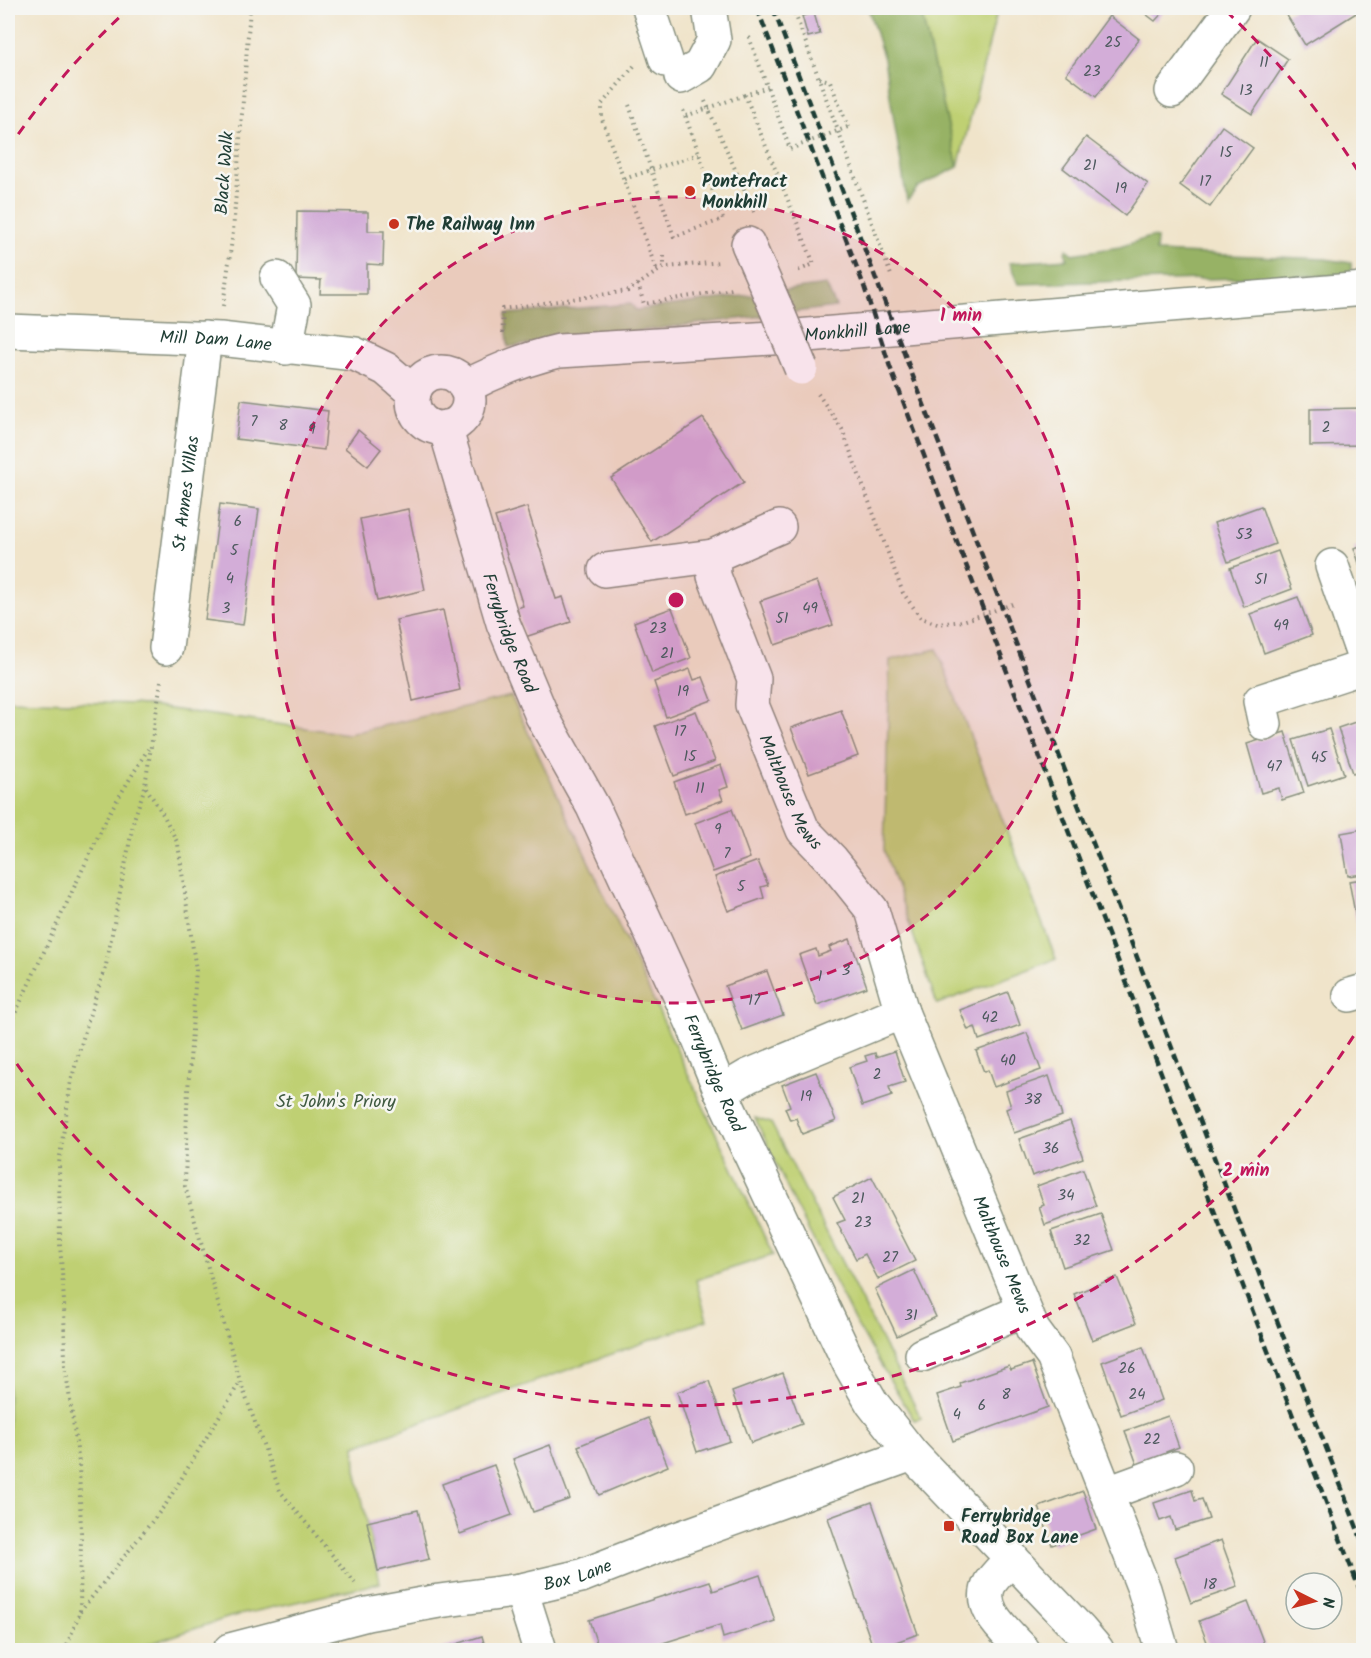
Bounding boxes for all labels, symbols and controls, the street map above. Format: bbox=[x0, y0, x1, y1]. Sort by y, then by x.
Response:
house number: 25 bbox=[1105, 31, 1122, 55]
house number: 11 bbox=[1259, 51, 1269, 75]
house number: 23 bbox=[1083, 60, 1101, 84]
house number: 13 bbox=[1239, 79, 1253, 103]
street label: Black Walk bbox=[208, 130, 243, 216]
house number: 15 bbox=[1220, 141, 1233, 165]
house number: 21 bbox=[1083, 154, 1097, 178]
place label: Pontefract Monkhill bbox=[702, 168, 788, 218]
house number: 17 bbox=[1199, 170, 1212, 194]
house number: 19 bbox=[1115, 177, 1128, 201]
marker: Pontefract Monkhill bbox=[683, 184, 697, 198]
place label: The Railway Inn bbox=[406, 211, 535, 240]
marker: The Railway Inn bbox=[387, 217, 401, 231]
text: 1 min bbox=[940, 302, 982, 331]
street label: Monkhill Lane bbox=[803, 314, 912, 351]
street label: Mill Dam Lane bbox=[159, 324, 273, 361]
house number: 7 bbox=[251, 410, 259, 434]
house number: 8 bbox=[278, 414, 288, 438]
house number: 2 bbox=[1322, 416, 1330, 440]
house number: 9 bbox=[308, 418, 316, 442]
street label: St Annes Villas bbox=[165, 434, 209, 553]
house number: 6 bbox=[234, 510, 242, 534]
house number: 53 bbox=[1236, 523, 1253, 547]
house number: 5 bbox=[230, 539, 239, 563]
house number: 4 bbox=[226, 567, 234, 591]
house number: 51 bbox=[1255, 568, 1268, 592]
street label: Ferrybridge Road bbox=[473, 570, 544, 699]
centre of rings bbox=[666, 590, 686, 610]
house number: 3 bbox=[222, 597, 231, 621]
house number: 49 bbox=[802, 597, 818, 621]
house number: 51 bbox=[776, 607, 789, 631]
house number: 49 bbox=[1273, 614, 1289, 638]
house number: 23 bbox=[649, 617, 667, 641]
house number: 21 bbox=[660, 642, 674, 666]
house number: 19 bbox=[677, 680, 690, 704]
house number: 17 bbox=[674, 720, 687, 744]
street label: Malthouse Mews bbox=[749, 730, 829, 858]
house number: 15 bbox=[684, 745, 697, 769]
house number: 45 bbox=[1311, 746, 1328, 770]
house number: 47 bbox=[1266, 755, 1283, 779]
house number: 11 bbox=[695, 777, 705, 801]
house number: 9 bbox=[714, 818, 722, 842]
house number: 7 bbox=[724, 842, 732, 866]
house number: 5 bbox=[737, 875, 746, 899]
house number: 3 bbox=[842, 959, 851, 983]
house number: 1 bbox=[818, 965, 823, 989]
house number: 17 bbox=[748, 989, 761, 1013]
house number: 42 bbox=[982, 1006, 998, 1030]
street label: Ferrybridge Road bbox=[674, 1010, 752, 1139]
house number: 40 bbox=[1000, 1049, 1016, 1073]
house number: 2 bbox=[873, 1063, 881, 1087]
house number: 19 bbox=[800, 1085, 813, 1109]
park label: St John's Priory bbox=[276, 1088, 396, 1117]
house number: 38 bbox=[1024, 1088, 1043, 1112]
house number: 36 bbox=[1043, 1137, 1059, 1161]
text: 2 min bbox=[1223, 1157, 1269, 1186]
house number: 34 bbox=[1058, 1184, 1074, 1208]
house number: 21 bbox=[851, 1187, 865, 1211]
street label: Malthouse Mews bbox=[963, 1192, 1038, 1319]
house number: 23 bbox=[854, 1211, 872, 1235]
house number: 32 bbox=[1073, 1229, 1091, 1253]
house number: 27 bbox=[882, 1246, 899, 1270]
house number: 31 bbox=[904, 1304, 918, 1328]
house number: 26 bbox=[1118, 1357, 1136, 1381]
house number: 8 bbox=[1001, 1383, 1011, 1407]
house number: 24 bbox=[1129, 1383, 1145, 1407]
house number: 6 bbox=[978, 1394, 986, 1418]
house number: 4 bbox=[953, 1403, 961, 1427]
house number: 22 bbox=[1143, 1428, 1161, 1452]
place label: Ferrybridge Road Box Lane bbox=[961, 1503, 1079, 1553]
marker: Ferrybridge Road Box Lane bbox=[942, 1519, 956, 1533]
street label: Box Lane bbox=[541, 1552, 617, 1600]
north arrow bbox=[1284, 1571, 1344, 1631]
house number: 18 bbox=[1203, 1573, 1218, 1597]
text: N bbox=[1314, 1596, 1340, 1609]

